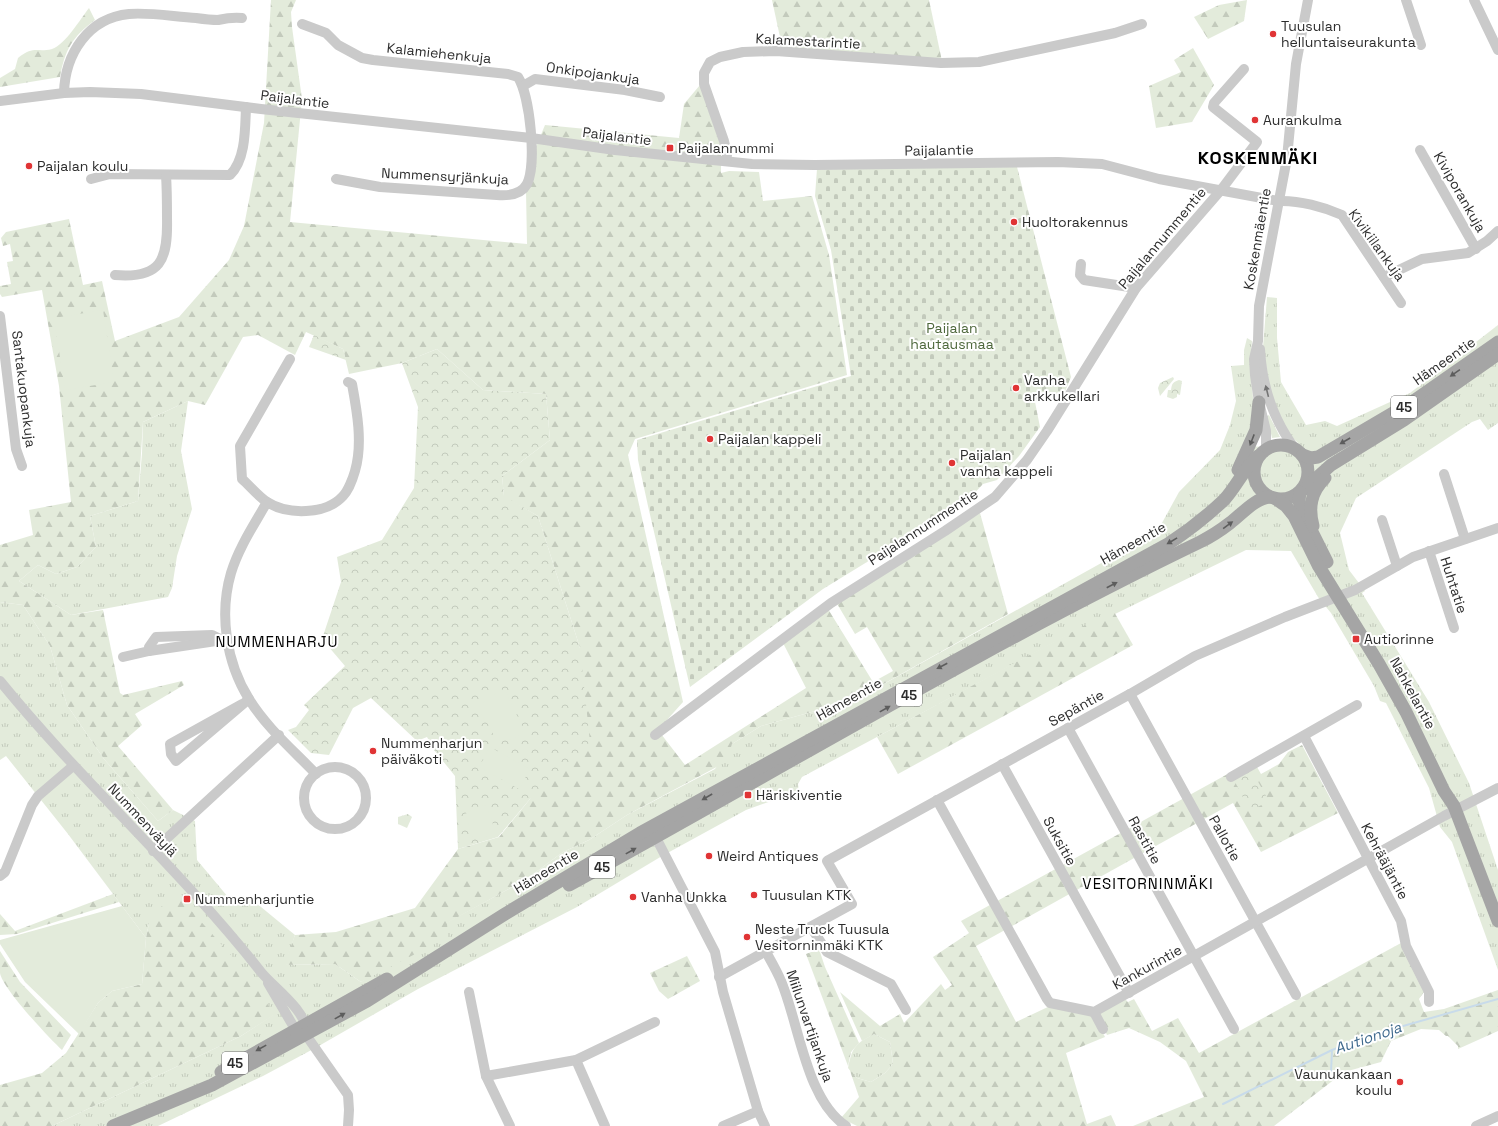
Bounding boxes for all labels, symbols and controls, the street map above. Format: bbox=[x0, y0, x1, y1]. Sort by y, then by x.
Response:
place label: Tuusulan helluntaiseurakunta bbox=[1281, 17, 1416, 51]
street label: Kalamestarintie bbox=[755, 29, 861, 53]
marker: Tuusulan helluntaiseurakunta bbox=[1268, 29, 1278, 39]
street label: Kalamiehenkuja bbox=[386, 39, 492, 67]
street label: Onkipojankuja bbox=[545, 58, 641, 88]
street label: Paijalantie bbox=[260, 86, 330, 112]
place label: Aurankulma bbox=[1263, 111, 1342, 129]
marker: Aurankulma bbox=[1250, 115, 1260, 125]
street label: Paijalantie bbox=[582, 123, 652, 149]
place label: Paijalannummi bbox=[678, 139, 774, 157]
street label: Paijalantie bbox=[904, 140, 974, 160]
marker: Paijalannummi bbox=[665, 143, 675, 153]
district label: KOSKENMÄKI bbox=[1198, 146, 1318, 169]
street label: Kiviporankuja bbox=[1430, 149, 1490, 235]
place label: Paijalan koulu bbox=[37, 157, 128, 175]
marker: Paijalan koulu bbox=[24, 161, 34, 171]
street label: Nummensyrjänkuja bbox=[381, 164, 509, 188]
street label: Paijalannummentie bbox=[1114, 183, 1210, 293]
street label: Koskenmäentie bbox=[1239, 187, 1275, 291]
street label: Kivikiilankuja bbox=[1345, 205, 1409, 285]
place label: Huoltorakennus bbox=[1022, 213, 1128, 231]
marker: Huoltorakennus bbox=[1009, 217, 1019, 227]
park label: Paijalan hautausmaa bbox=[910, 319, 994, 353]
street label: Santakuopankuja bbox=[8, 330, 40, 448]
street label: Hämeentie bbox=[1409, 333, 1479, 389]
one-way arrow bbox=[1450, 369, 1460, 377]
place label: Vanha arkkukellari bbox=[1024, 371, 1100, 405]
marker: Vanha arkkukellari bbox=[1011, 383, 1021, 393]
one-way arrow bbox=[1264, 385, 1270, 397]
road number: 45 bbox=[1391, 396, 1417, 418]
place label: Paijalan kappeli bbox=[718, 430, 822, 448]
marker: Paijalan kappeli bbox=[705, 434, 715, 444]
one-way arrow bbox=[1249, 434, 1255, 446]
one-way arrow bbox=[1339, 438, 1351, 445]
place label: Paijalan vanha kappeli bbox=[960, 446, 1053, 480]
marker: Paijalan vanha kappeli bbox=[947, 458, 957, 468]
street label: Paijalannummentie bbox=[865, 485, 981, 569]
street label: Hämeentie bbox=[1097, 518, 1169, 568]
one-way arrow bbox=[1222, 521, 1233, 529]
one-way arrow bbox=[1166, 537, 1178, 544]
street label: Huhtatie bbox=[1436, 554, 1472, 616]
one-way arrow bbox=[1107, 581, 1118, 588]
place label: Autiorinne bbox=[1364, 630, 1434, 648]
district label: NUMMENHARJU bbox=[216, 632, 338, 651]
marker: Autiorinne bbox=[1351, 634, 1361, 644]
street label: Nahkelantie bbox=[1386, 654, 1440, 732]
one-way arrow bbox=[936, 663, 948, 670]
street label: Hämeentie bbox=[813, 674, 885, 724]
road number: 45 bbox=[896, 684, 922, 706]
street label: Sepäntie bbox=[1045, 685, 1107, 731]
one-way arrow bbox=[879, 705, 891, 712]
place label: Nummenharjun päiväkoti bbox=[381, 734, 482, 768]
marker: Nummenharjun päiväkoti bbox=[368, 746, 378, 756]
street label: Nummenväylä bbox=[104, 780, 182, 860]
place label: Häriskiventie bbox=[756, 786, 842, 804]
marker: Häriskiventie bbox=[743, 790, 753, 800]
one-way arrow bbox=[701, 794, 712, 801]
street label: Pallotie bbox=[1205, 812, 1245, 864]
street label: Suksitie bbox=[1039, 813, 1081, 869]
street label: Rastitie bbox=[1125, 813, 1165, 867]
street label: Kehrääjäntie bbox=[1357, 820, 1413, 902]
street label: Hämeentie bbox=[510, 845, 582, 897]
one-way arrow bbox=[626, 847, 637, 854]
place label: Weird Antiques bbox=[717, 847, 819, 865]
marker: Weird Antiques bbox=[704, 851, 714, 861]
road number: 45 bbox=[589, 856, 615, 878]
district label: VESITORNINMÄKI bbox=[1082, 874, 1214, 893]
place label: Tuusulan KTK bbox=[762, 886, 852, 904]
place label: Vanha Unkka bbox=[641, 888, 727, 906]
place label: Nummenharjuntie bbox=[195, 890, 314, 908]
marker: Tuusulan KTK bbox=[749, 890, 759, 900]
marker: Vanha Unkka bbox=[628, 892, 638, 902]
marker: Nummenharjuntie bbox=[182, 894, 192, 904]
place label: Neste Truck Tuusula Vesitorninmäki KTK bbox=[755, 920, 889, 954]
marker: Neste Truck Tuusula Vesitorninmäki KTK bbox=[742, 932, 752, 942]
street label: Kankurintie bbox=[1109, 941, 1185, 993]
street label: Miilunvartijankuja bbox=[782, 967, 838, 1085]
one-way arrow bbox=[334, 1013, 346, 1019]
water label: Autionoja bbox=[1332, 1017, 1404, 1058]
one-way arrow bbox=[255, 1045, 267, 1052]
road number: 45 bbox=[222, 1052, 248, 1074]
place label: Vaunukankaan koulu bbox=[1294, 1065, 1392, 1099]
marker: Vaunukankaan koulu bbox=[1395, 1077, 1405, 1087]

